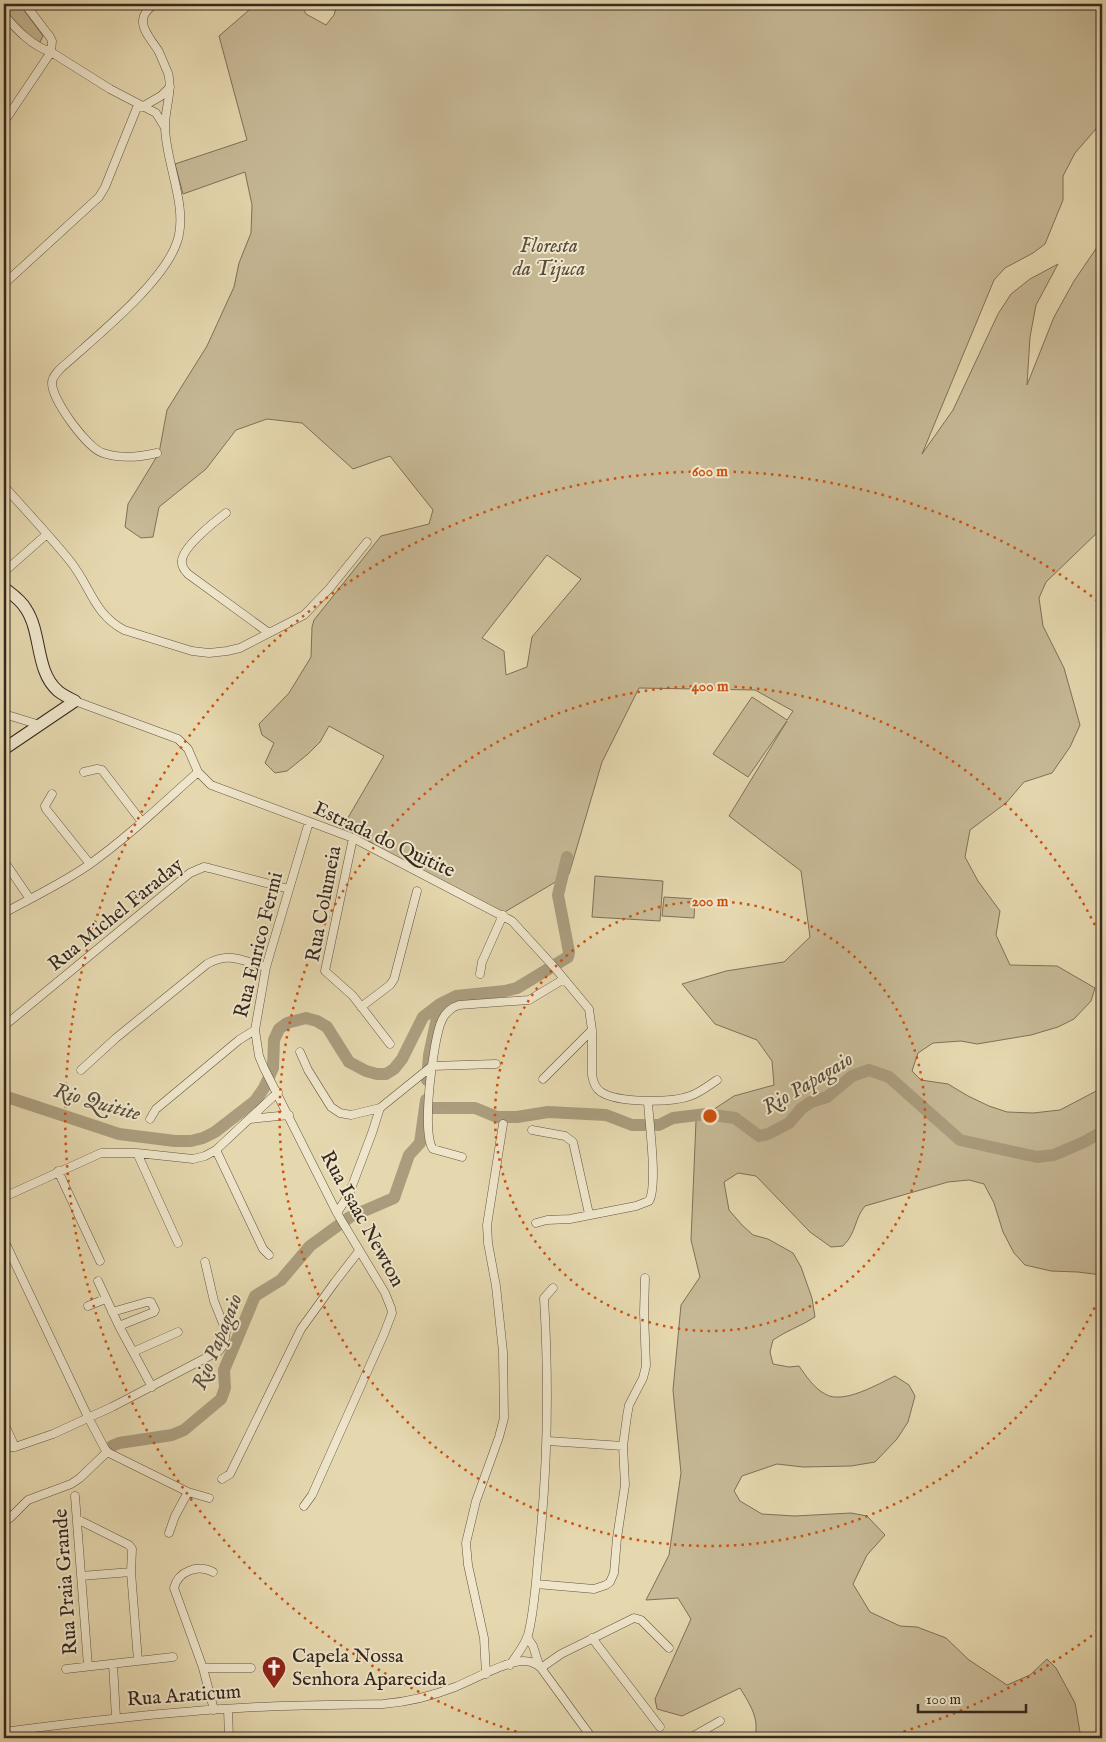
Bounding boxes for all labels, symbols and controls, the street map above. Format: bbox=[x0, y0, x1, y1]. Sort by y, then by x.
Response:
park label: Floresta da Tijuca bbox=[512, 234, 585, 282]
text: 600 m bbox=[692, 462, 728, 481]
text: 400 m bbox=[692, 677, 729, 696]
street label: Estrada do Quitite bbox=[309, 796, 459, 884]
street label: Rua Columeia bbox=[300, 843, 348, 964]
street label: Rua Michel Faraday bbox=[43, 853, 189, 977]
street label: Rua Enrico Fermi bbox=[229, 870, 289, 1020]
text: 200 m bbox=[692, 892, 729, 911]
water label: Rio Papagaio bbox=[758, 1046, 858, 1122]
water label: Rio Quitite bbox=[51, 1078, 143, 1128]
centre of rings bbox=[701, 1107, 719, 1125]
street label: Rua Isaac Newton bbox=[314, 1147, 410, 1292]
water label: Rio Papagaio bbox=[187, 1290, 249, 1394]
street label: Rua Praia Grande bbox=[48, 1508, 84, 1656]
place label: Capela Nossa Senhora Aparecida bbox=[292, 1644, 447, 1692]
church icon: Capela Nossa Senhora Aparecida bbox=[261, 1655, 287, 1689]
street label: Rua Araticum bbox=[126, 1680, 242, 1712]
scale bar bbox=[918, 1682, 1026, 1714]
text: 100 m bbox=[926, 1690, 962, 1709]

